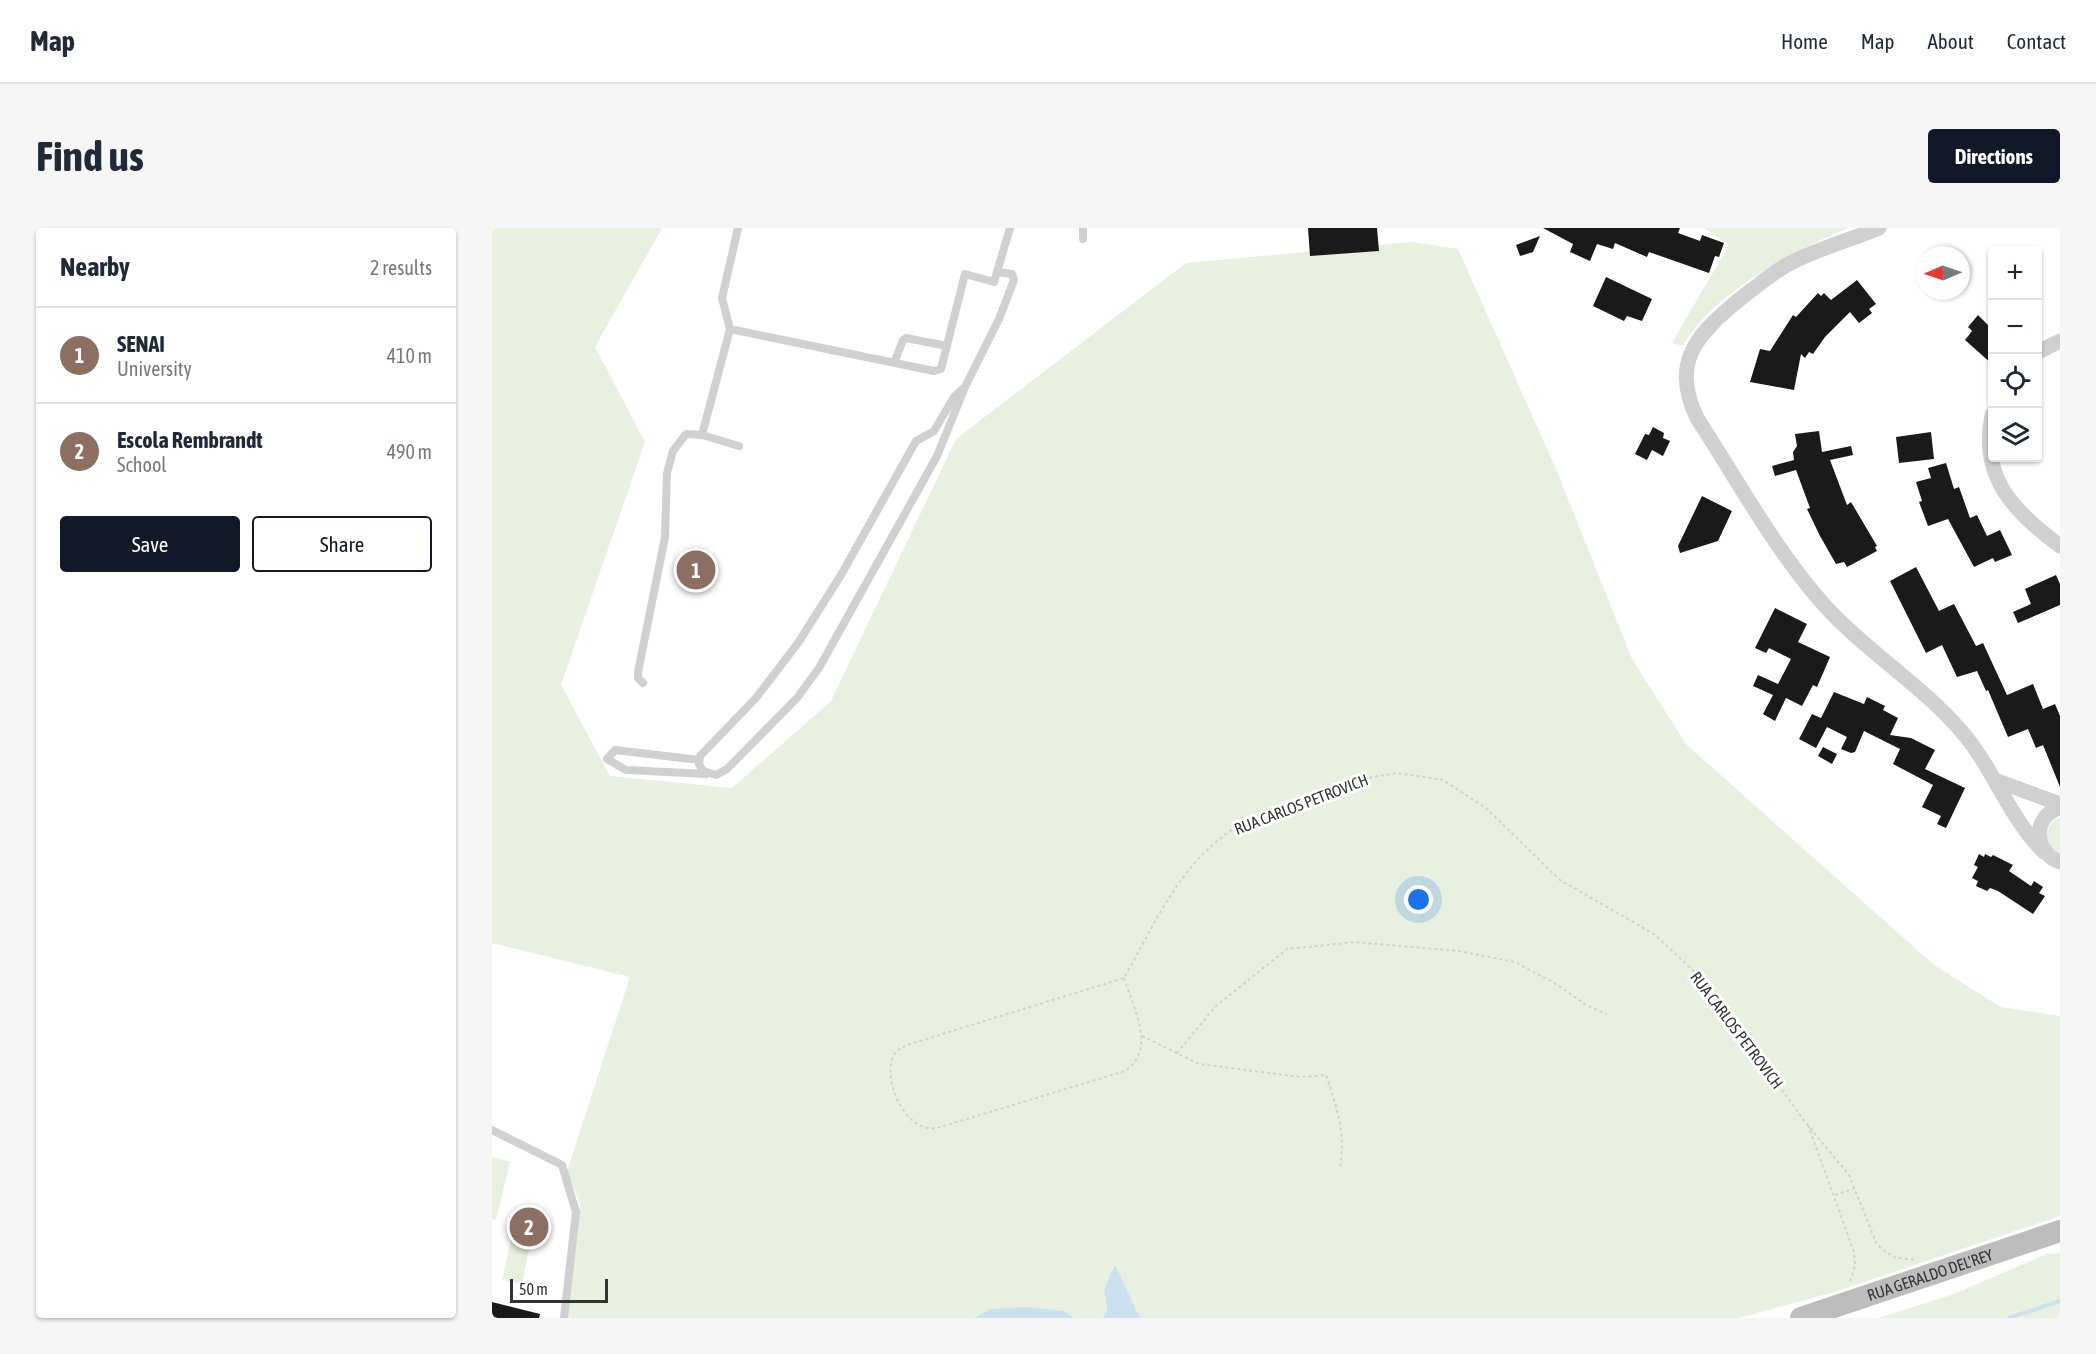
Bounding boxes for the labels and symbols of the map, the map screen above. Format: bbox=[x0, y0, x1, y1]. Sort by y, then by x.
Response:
north arrow bbox=[1916, 246, 1970, 300]
pin: 1 bbox=[676, 548, 716, 592]
street label: RUA CARLOS PETROVICH bbox=[1232, 770, 1370, 838]
your location bbox=[1404, 885, 1433, 914]
street label: RUA CARLOS PETROVICH bbox=[1687, 968, 1787, 1092]
pin: 2 bbox=[510, 1204, 549, 1250]
street label: RUA GERALDO DEL'REY bbox=[1865, 1245, 1996, 1304]
scale bar bbox=[510, 1276, 608, 1304]

